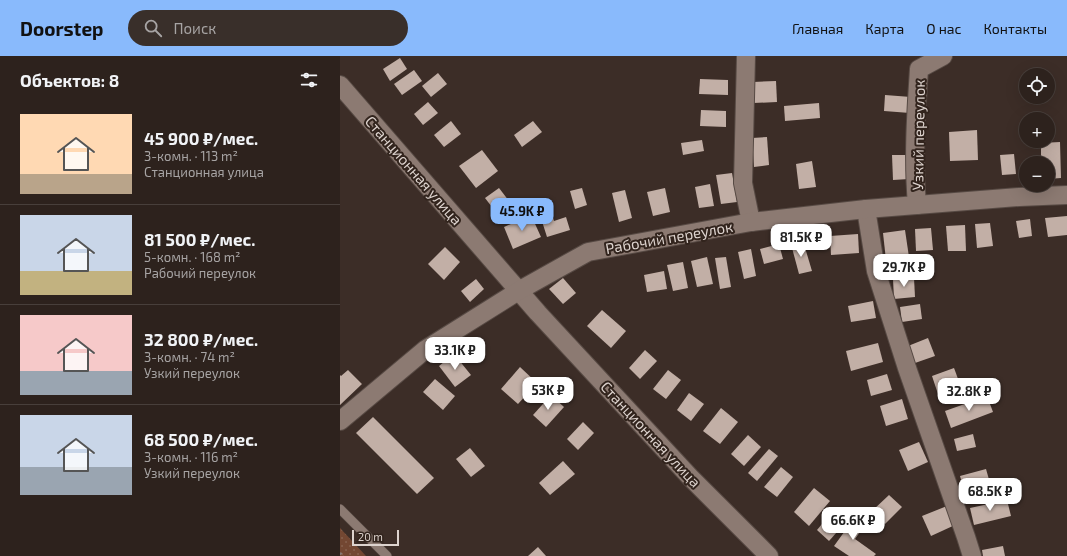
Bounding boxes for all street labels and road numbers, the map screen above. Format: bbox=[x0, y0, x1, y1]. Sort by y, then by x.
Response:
street label: Узкий переулок bbox=[908, 80, 929, 191]
street label: Станционная улица bbox=[361, 112, 466, 229]
street label: Рабочий переулок bbox=[604, 217, 734, 258]
street label: Станционная улица bbox=[597, 377, 705, 491]

